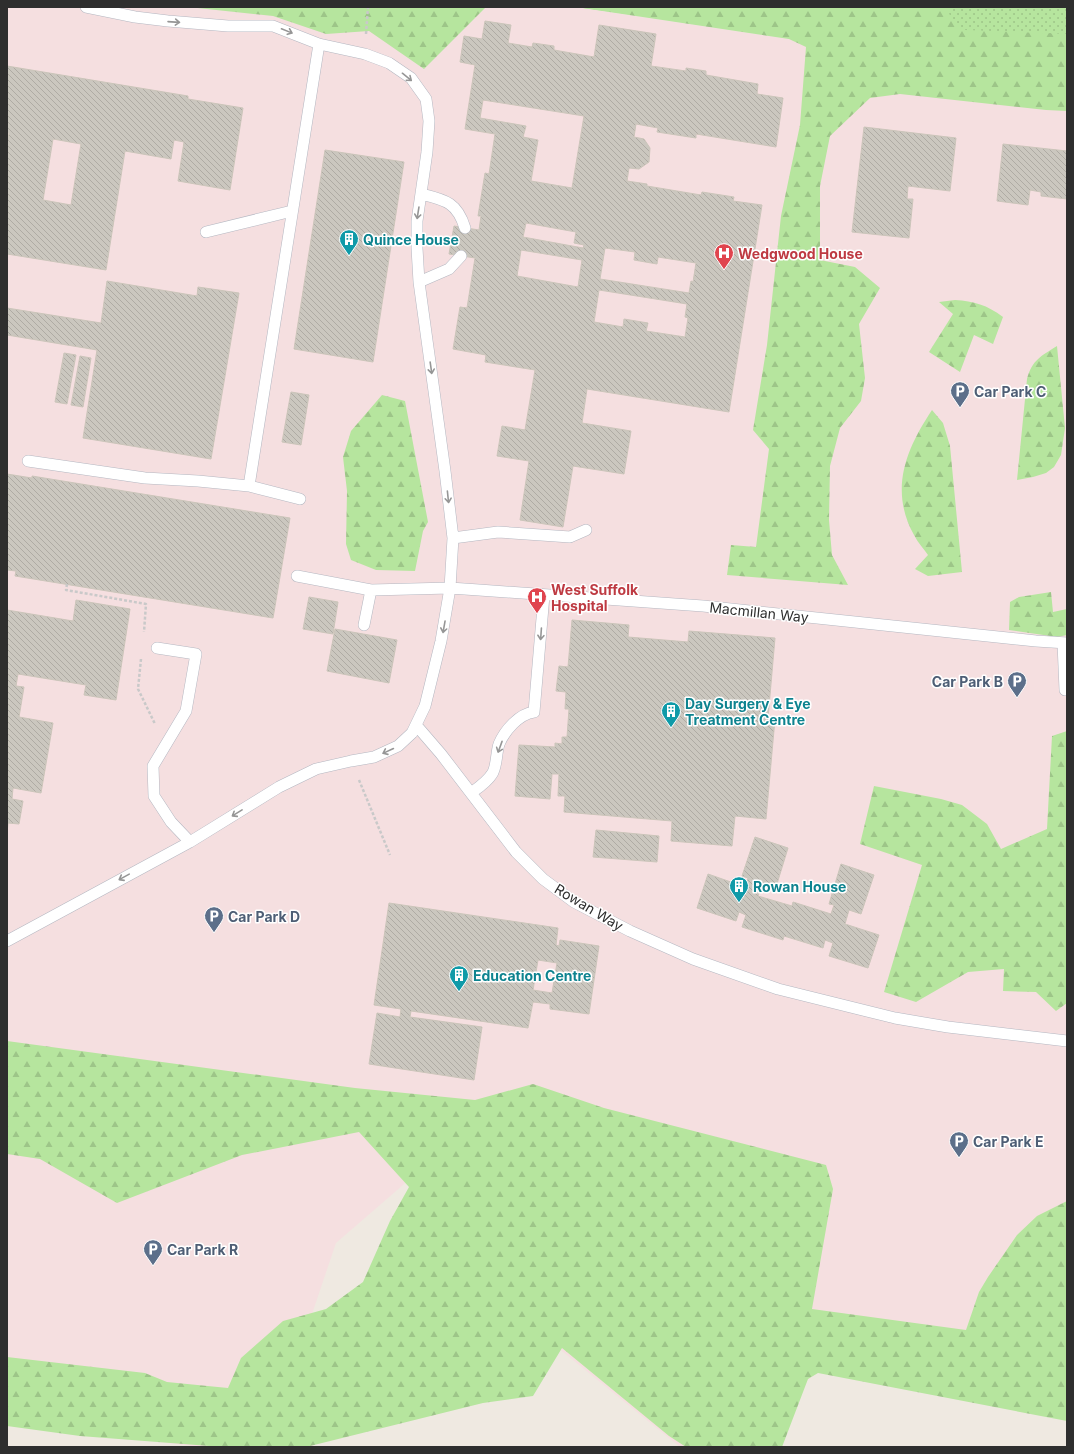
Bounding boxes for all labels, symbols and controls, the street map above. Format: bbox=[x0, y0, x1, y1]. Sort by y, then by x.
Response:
one-way arrow bbox=[167, 18, 180, 25]
one-way arrow bbox=[281, 28, 293, 36]
one-way arrow bbox=[402, 72, 413, 81]
one-way arrow bbox=[414, 206, 422, 219]
building icon: Quince House bbox=[338, 228, 360, 256]
place label: Quince House bbox=[363, 231, 459, 248]
hospital icon: Wedgwood House bbox=[713, 242, 735, 270]
place label: Wedgwood House bbox=[738, 245, 863, 262]
one-way arrow bbox=[427, 361, 435, 374]
parking icon: Car Park C bbox=[949, 380, 971, 408]
place label: Car Park C bbox=[974, 383, 1046, 400]
one-way arrow bbox=[445, 490, 452, 503]
place label: West Suffolk Hospital bbox=[551, 581, 639, 614]
hospital icon: West Suffolk Hospital bbox=[526, 586, 548, 614]
street label: Macmillan Way bbox=[709, 598, 810, 626]
one-way arrow bbox=[440, 620, 448, 633]
one-way arrow bbox=[537, 627, 544, 640]
parking icon: Car Park B bbox=[1006, 670, 1028, 698]
place label: Car Park B bbox=[932, 673, 1003, 690]
place label: Day Surgery & Eye Treatment Centre bbox=[685, 695, 811, 728]
building icon: Day Surgery & Eye Treatment Centre bbox=[660, 700, 682, 728]
one-way arrow bbox=[495, 740, 503, 752]
one-way arrow bbox=[382, 748, 394, 755]
one-way arrow bbox=[232, 809, 243, 817]
one-way arrow bbox=[118, 874, 130, 882]
building icon: Rowan House bbox=[728, 875, 750, 903]
place label: Rowan House bbox=[753, 878, 846, 895]
street label: Rowan Way bbox=[552, 880, 627, 934]
parking icon: Car Park D bbox=[203, 905, 225, 933]
place label: Car Park D bbox=[228, 908, 300, 925]
building icon: Education Centre bbox=[448, 964, 470, 992]
place label: Education Centre bbox=[473, 967, 591, 984]
parking icon: Car Park E bbox=[948, 1130, 970, 1158]
place label: Car Park E bbox=[973, 1133, 1043, 1150]
parking icon: Car Park R bbox=[142, 1238, 164, 1266]
place label: Car Park R bbox=[167, 1241, 238, 1258]

